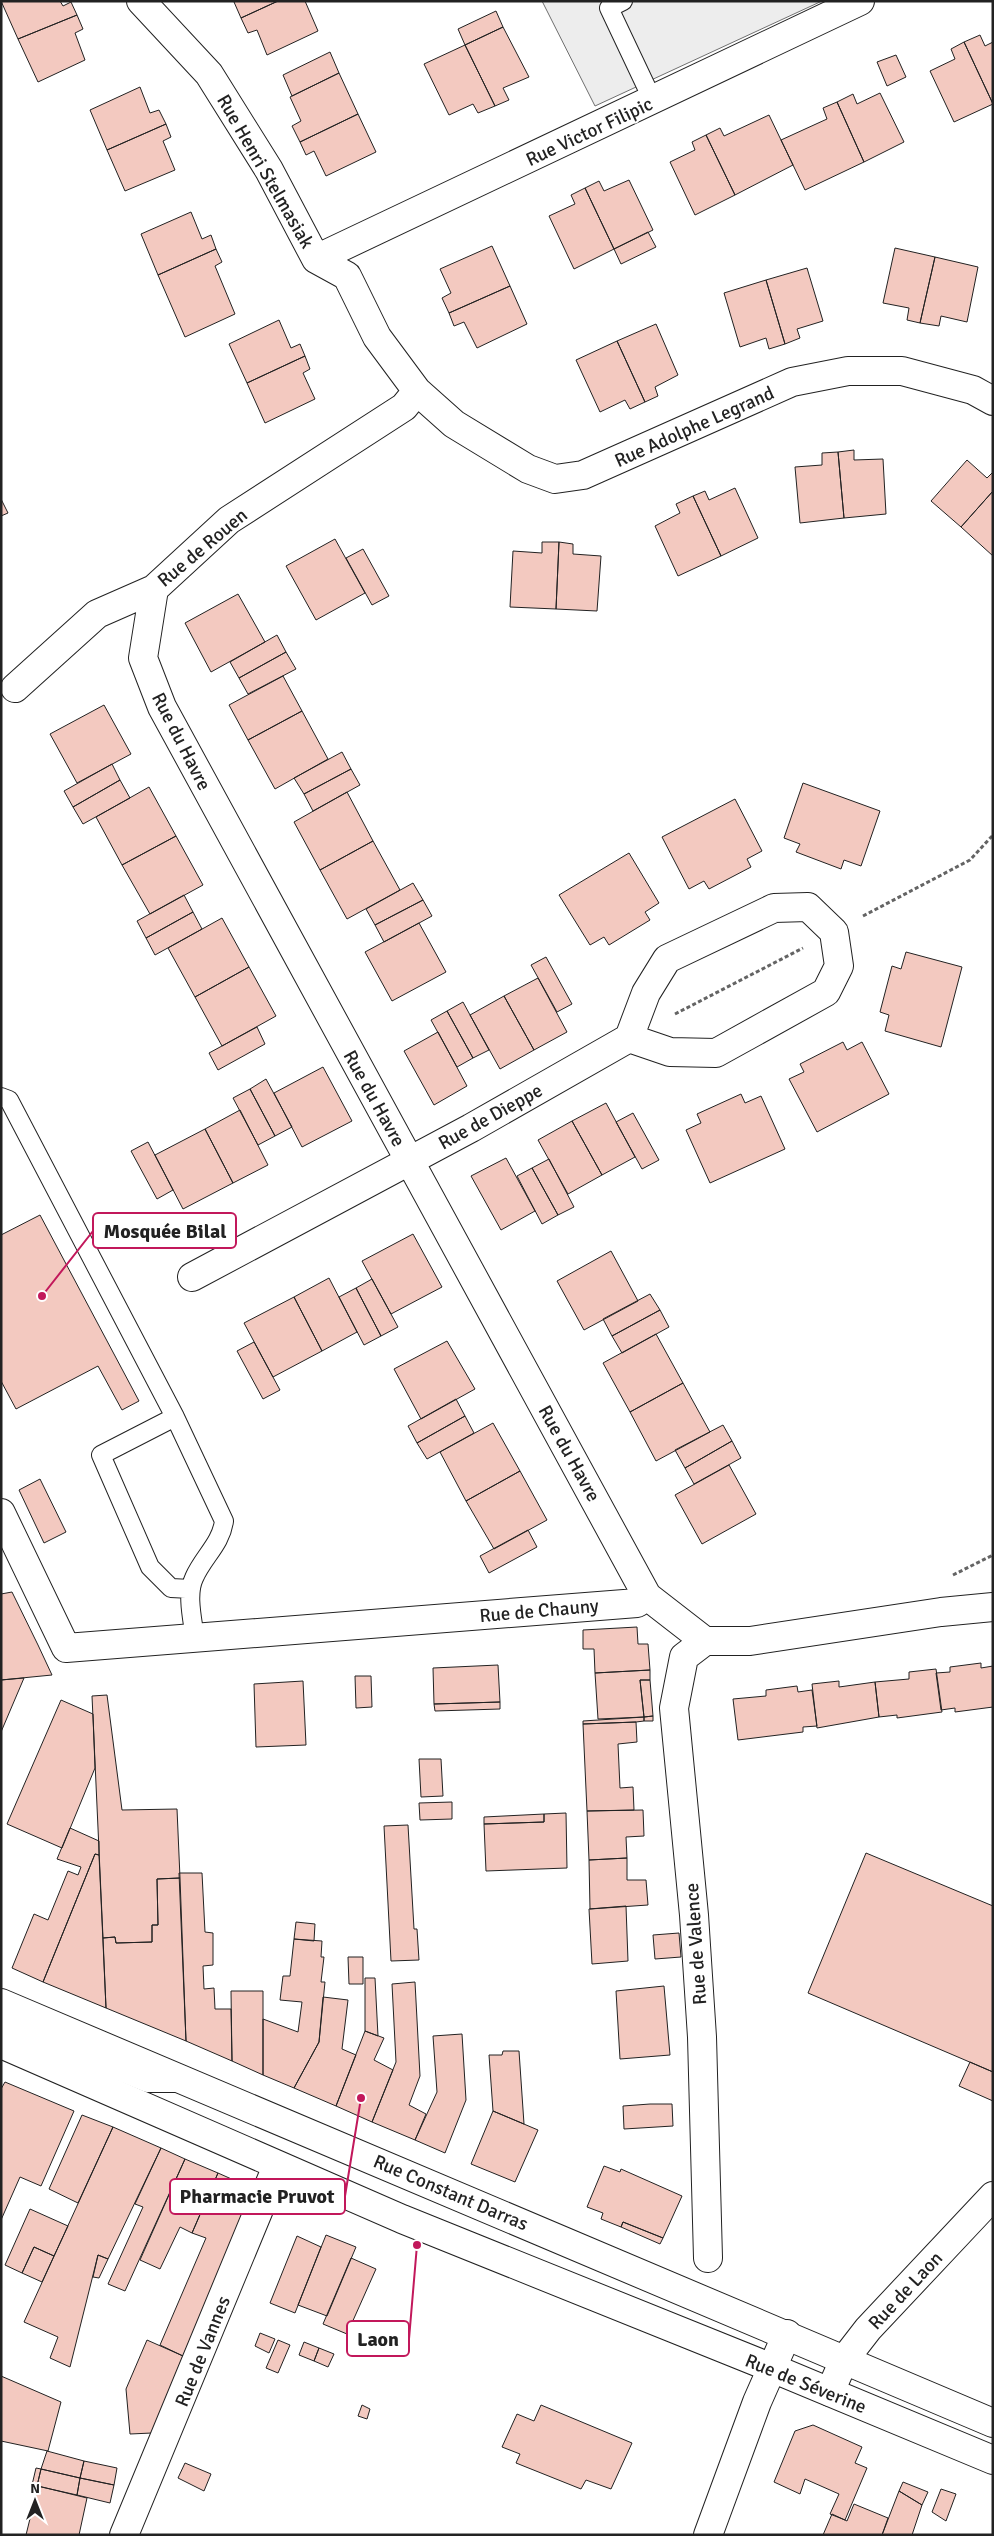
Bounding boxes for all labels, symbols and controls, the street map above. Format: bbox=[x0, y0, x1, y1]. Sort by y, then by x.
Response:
street label: Rue Henri Stelmasiak bbox=[211, 90, 319, 253]
street label: Rue Victor Filipic bbox=[522, 92, 657, 172]
street label: Rue Adolphe Legrand bbox=[611, 381, 778, 473]
street label: Rue de Rouen bbox=[153, 503, 253, 592]
street label: Rue du Havre bbox=[146, 689, 216, 794]
street label: Rue du Havre bbox=[338, 1046, 410, 1151]
street label: Rue de Dieppe bbox=[434, 1078, 547, 1155]
callout: Mosquée Bilal bbox=[93, 1213, 236, 1248]
text: Mosquée Bilal bbox=[103, 1219, 227, 1244]
street label: Rue du Havre bbox=[533, 1401, 605, 1506]
street label: Rue de Chauny bbox=[478, 1594, 600, 1628]
street label: Rue de Valence bbox=[680, 1882, 712, 2006]
street label: Rue Constant Darras bbox=[370, 2149, 532, 2236]
callout: Pharmacie Pruvot bbox=[170, 2179, 345, 2214]
text: Pharmacie Pruvot bbox=[180, 2184, 335, 2209]
street label: Rue de Laon bbox=[863, 2247, 948, 2335]
street label: Rue de Vannes bbox=[170, 2293, 236, 2410]
callout: Laon bbox=[347, 2321, 409, 2356]
text: Laon bbox=[357, 2327, 399, 2352]
street label: Rue de Séverine bbox=[741, 2349, 870, 2419]
north arrow bbox=[10, 2476, 60, 2526]
text: N bbox=[30, 2480, 40, 2497]

